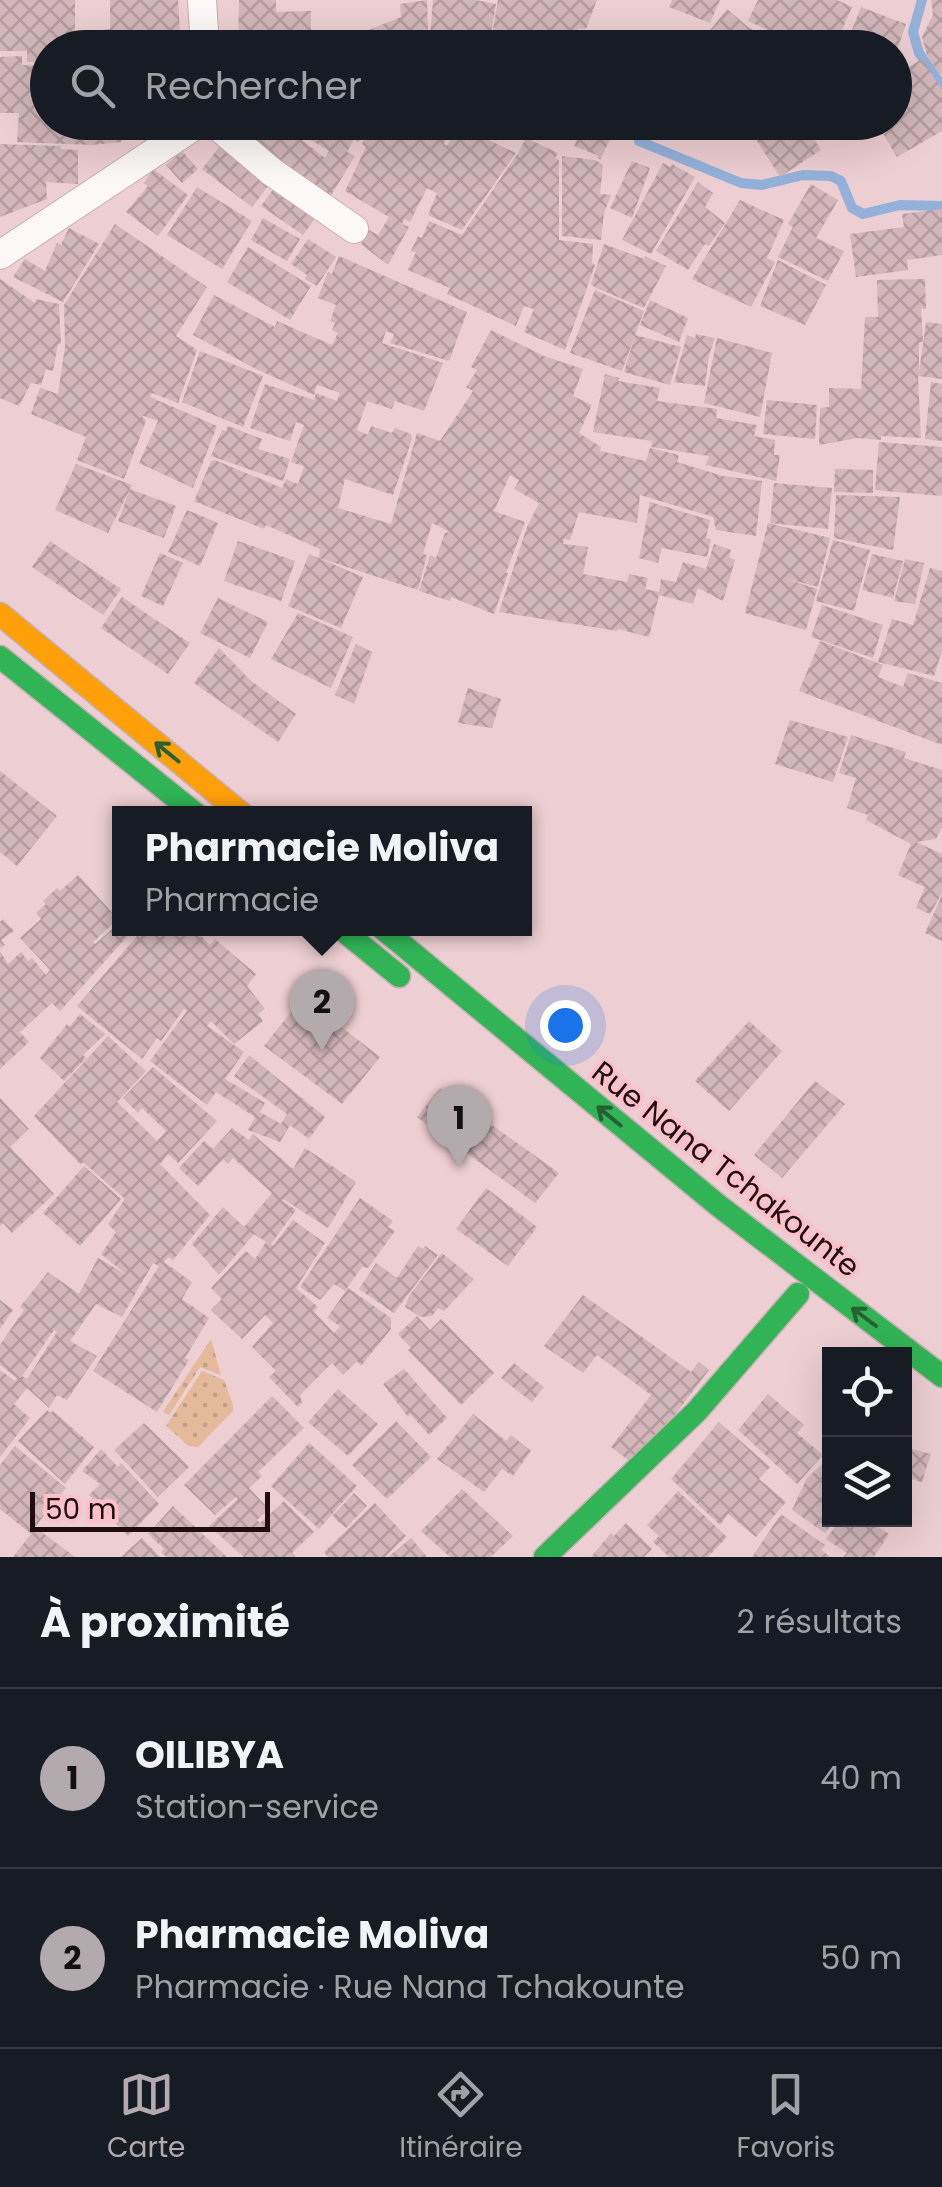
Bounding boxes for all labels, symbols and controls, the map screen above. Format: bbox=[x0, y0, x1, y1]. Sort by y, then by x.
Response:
search box bbox=[30, 30, 912, 140]
icon: search bbox=[65, 58, 120, 113]
text: Rechercher bbox=[145, 59, 362, 112]
one-way arrow bbox=[154, 741, 180, 763]
popup bbox=[112, 806, 532, 936]
text: Pharmacie Moliva bbox=[145, 821, 499, 874]
text: Pharmacie bbox=[145, 877, 319, 922]
pin: 2 bbox=[290, 968, 354, 1051]
your location bbox=[540, 1000, 591, 1051]
street label: Rue Nana Tchakounte bbox=[583, 1051, 869, 1287]
pin: 1 bbox=[426, 1084, 492, 1167]
one-way arrow bbox=[597, 1105, 623, 1127]
one-way arrow bbox=[852, 1306, 878, 1328]
map controls bbox=[822, 1347, 912, 1527]
button: locate bbox=[822, 1347, 912, 1437]
button: layers bbox=[822, 1437, 912, 1527]
scale bar bbox=[30, 1487, 270, 1532]
text: 50 m bbox=[45, 1490, 116, 1529]
text: À proximité bbox=[40, 1593, 290, 1652]
text: 2 résultats bbox=[737, 1599, 902, 1644]
text: OILIBYA bbox=[135, 1728, 284, 1781]
text: 1 bbox=[66, 1755, 79, 1800]
text: 40 m bbox=[820, 1755, 902, 1800]
text: Station-service bbox=[135, 1784, 379, 1829]
text: Pharmacie Moliva bbox=[135, 1908, 489, 1961]
text: 2 bbox=[63, 1935, 82, 1980]
text: 50 m bbox=[820, 1935, 902, 1980]
text: Pharmacie · Rue Nana Tchakounte bbox=[135, 1964, 685, 2009]
tab: Carte bbox=[107, 2067, 185, 2169]
tab: Itinéraire bbox=[399, 2067, 523, 2169]
tab: Favoris bbox=[736, 2067, 835, 2169]

